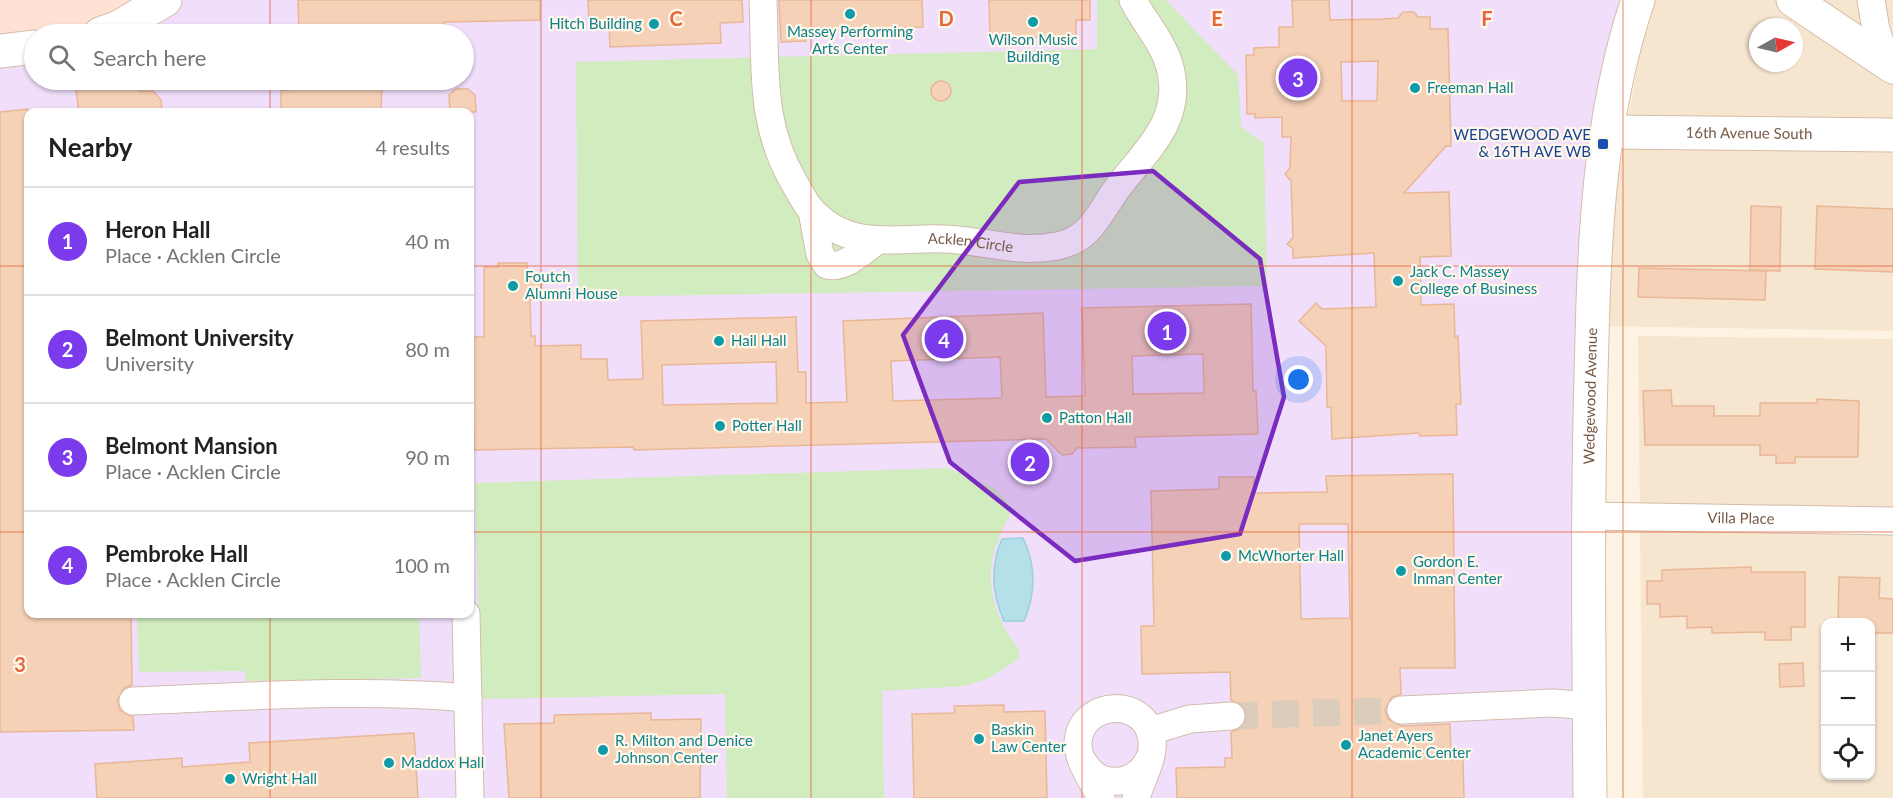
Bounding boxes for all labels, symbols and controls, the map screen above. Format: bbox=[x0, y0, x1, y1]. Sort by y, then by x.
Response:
text: C bbox=[669, 6, 683, 30]
text: D bbox=[938, 6, 954, 30]
text: E bbox=[1211, 6, 1223, 30]
text: F bbox=[1481, 6, 1493, 30]
marker: Massey Performing Arts Center bbox=[843, 7, 857, 21]
place label: Hitch Building bbox=[549, 14, 642, 32]
marker: Wilson Music Building bbox=[1026, 15, 1040, 29]
marker: Hitch Building bbox=[647, 17, 661, 31]
north arrow bbox=[1749, 18, 1803, 72]
place label: Massey Performing Arts Center bbox=[787, 22, 913, 57]
search box bbox=[24, 24, 474, 90]
place label: Wilson Music Building bbox=[988, 30, 1078, 65]
icon: search bbox=[45, 41, 78, 74]
text: Search here bbox=[93, 44, 206, 71]
pin: 3 bbox=[1278, 56, 1318, 100]
place label: Freeman Hall bbox=[1427, 78, 1514, 96]
marker: Freeman Hall bbox=[1408, 81, 1422, 95]
street label: 16th Avenue South bbox=[1686, 123, 1812, 142]
place label: WEDGEWOOD AVE & 16TH AVE WB bbox=[1453, 125, 1591, 160]
text: Nearby bbox=[48, 131, 133, 163]
text: 4 results bbox=[375, 135, 450, 159]
marker: WEDGEWOOD AVE & 16TH AVE WB bbox=[1596, 137, 1610, 151]
text: Heron Hall bbox=[105, 216, 210, 243]
text: 1 bbox=[62, 229, 73, 253]
text: 40 m bbox=[405, 229, 450, 253]
street label: Acklen Circle bbox=[928, 229, 1014, 255]
text: Place · Acklen Circle bbox=[105, 243, 281, 267]
place label: Jack C. Massey College of Business bbox=[1410, 262, 1537, 297]
place label: Foutch Alumni House bbox=[525, 267, 618, 302]
marker: Jack C. Massey College of Business bbox=[1391, 274, 1405, 288]
marker: Foutch Alumni House bbox=[506, 279, 520, 293]
pin: 1 bbox=[1148, 308, 1186, 354]
pin: 4 bbox=[924, 316, 964, 362]
text: Belmont University bbox=[105, 324, 294, 351]
street label: Wedgewood Avenue bbox=[1579, 327, 1600, 465]
place label: Hail Hall bbox=[731, 331, 786, 349]
marker: Hail Hall bbox=[712, 334, 726, 348]
text: 2 bbox=[62, 337, 73, 361]
text: 80 m bbox=[405, 337, 450, 361]
text: University bbox=[105, 351, 194, 375]
your location bbox=[1284, 365, 1313, 394]
place label: Patton Hall bbox=[1059, 408, 1132, 426]
marker: Patton Hall bbox=[1040, 411, 1054, 425]
place label: Potter Hall bbox=[732, 416, 802, 434]
marker: Potter Hall bbox=[713, 419, 727, 433]
text: Belmont Mansion bbox=[105, 432, 278, 459]
pin: 2 bbox=[1010, 440, 1050, 484]
text: 3 bbox=[62, 445, 73, 469]
text: 90 m bbox=[405, 445, 450, 469]
text: Place · Acklen Circle bbox=[105, 459, 281, 483]
street label: Villa Place bbox=[1707, 508, 1775, 527]
text: Pembroke Hall bbox=[105, 540, 248, 567]
place label: McWhorter Hall bbox=[1238, 546, 1344, 564]
marker: McWhorter Hall bbox=[1219, 549, 1233, 563]
place label: Gordon E. Inman Center bbox=[1413, 552, 1503, 587]
text: 4 bbox=[62, 553, 73, 577]
text: 100 m bbox=[394, 553, 450, 577]
marker: Gordon E. Inman Center bbox=[1394, 564, 1408, 578]
text: Place · Acklen Circle bbox=[105, 567, 281, 591]
map controls bbox=[1821, 618, 1875, 780]
button: + bbox=[1821, 618, 1875, 672]
text: 3 bbox=[14, 652, 26, 676]
button: − bbox=[1821, 672, 1875, 726]
place label: Baskin Law Center bbox=[991, 720, 1067, 755]
place label: Janet Ayers Academic Center bbox=[1358, 726, 1471, 761]
button: locate bbox=[1821, 726, 1875, 780]
place label: R. Milton and Denice Johnson Center bbox=[615, 731, 753, 766]
marker: Baskin Law Center bbox=[972, 732, 986, 746]
marker: Janet Ayers Academic Center bbox=[1339, 738, 1353, 752]
marker: R. Milton and Denice Johnson Center bbox=[596, 743, 610, 757]
place label: Maddox Hall bbox=[401, 753, 484, 771]
marker: Maddox Hall bbox=[382, 756, 396, 770]
place label: Wright Hall bbox=[242, 769, 317, 787]
marker: Wright Hall bbox=[223, 772, 237, 786]

